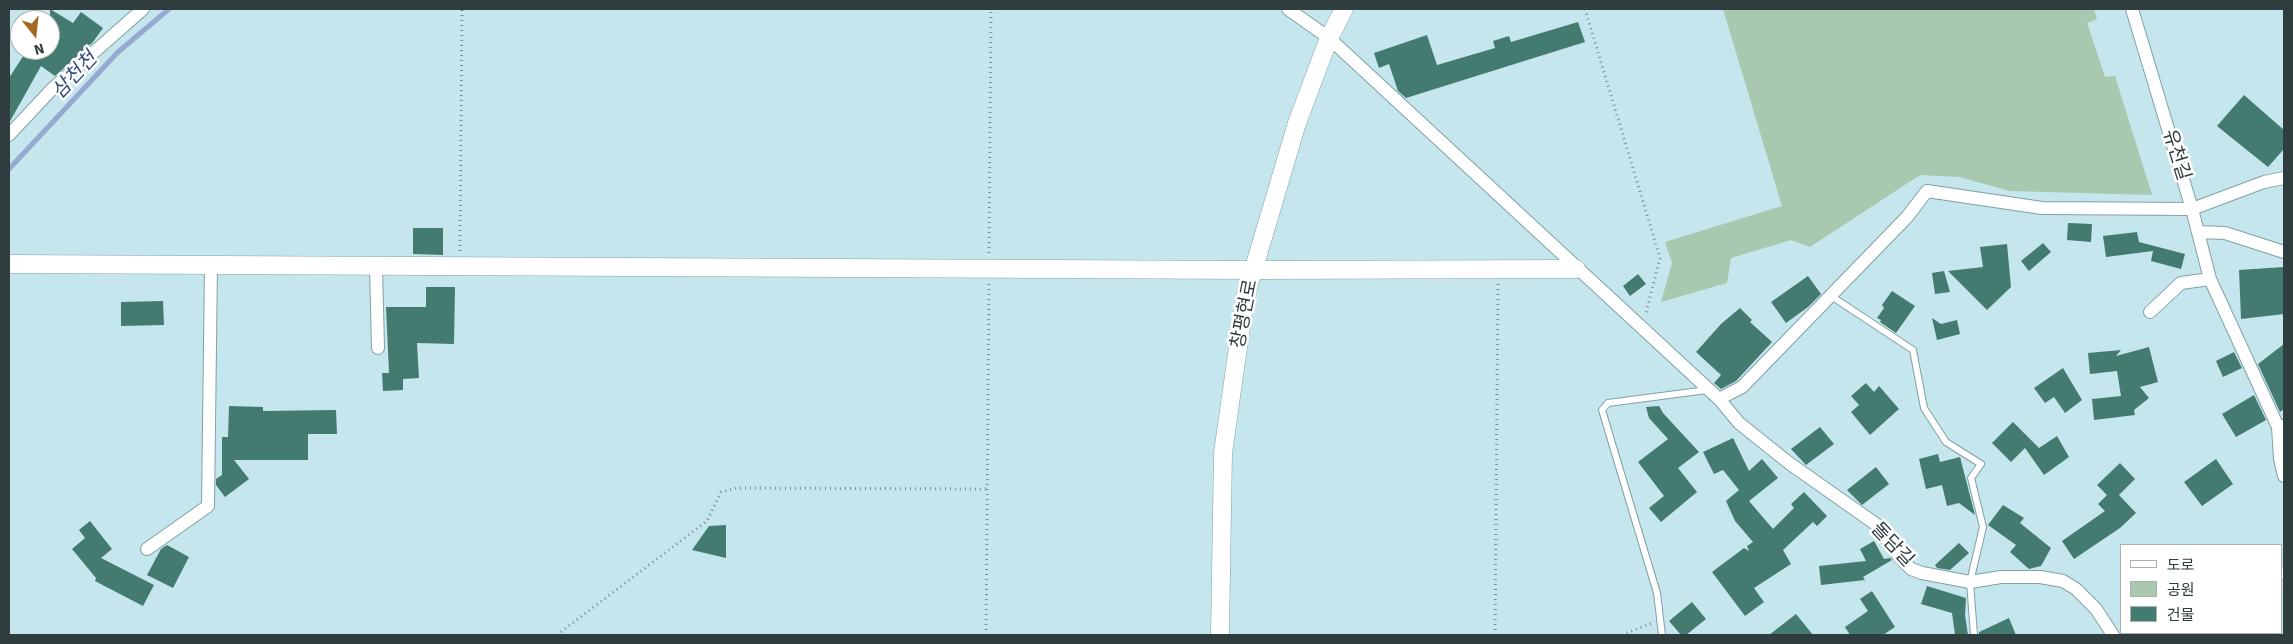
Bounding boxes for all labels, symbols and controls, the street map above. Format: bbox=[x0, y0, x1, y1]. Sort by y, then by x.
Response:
north arrow bbox=[10, 10, 60, 60]
text: N bbox=[32, 39, 46, 58]
water label: 삼천천 bbox=[47, 48, 103, 104]
street label: 유천길 bbox=[2157, 127, 2195, 183]
street label: 창평현로 bbox=[1227, 278, 1263, 350]
street label: 돌담길 bbox=[1866, 518, 1918, 572]
legend bbox=[2120, 544, 2283, 634]
text: 도로 bbox=[2167, 556, 2195, 574]
text: 공원 bbox=[2167, 581, 2195, 599]
text: 건물 bbox=[2167, 606, 2195, 624]

